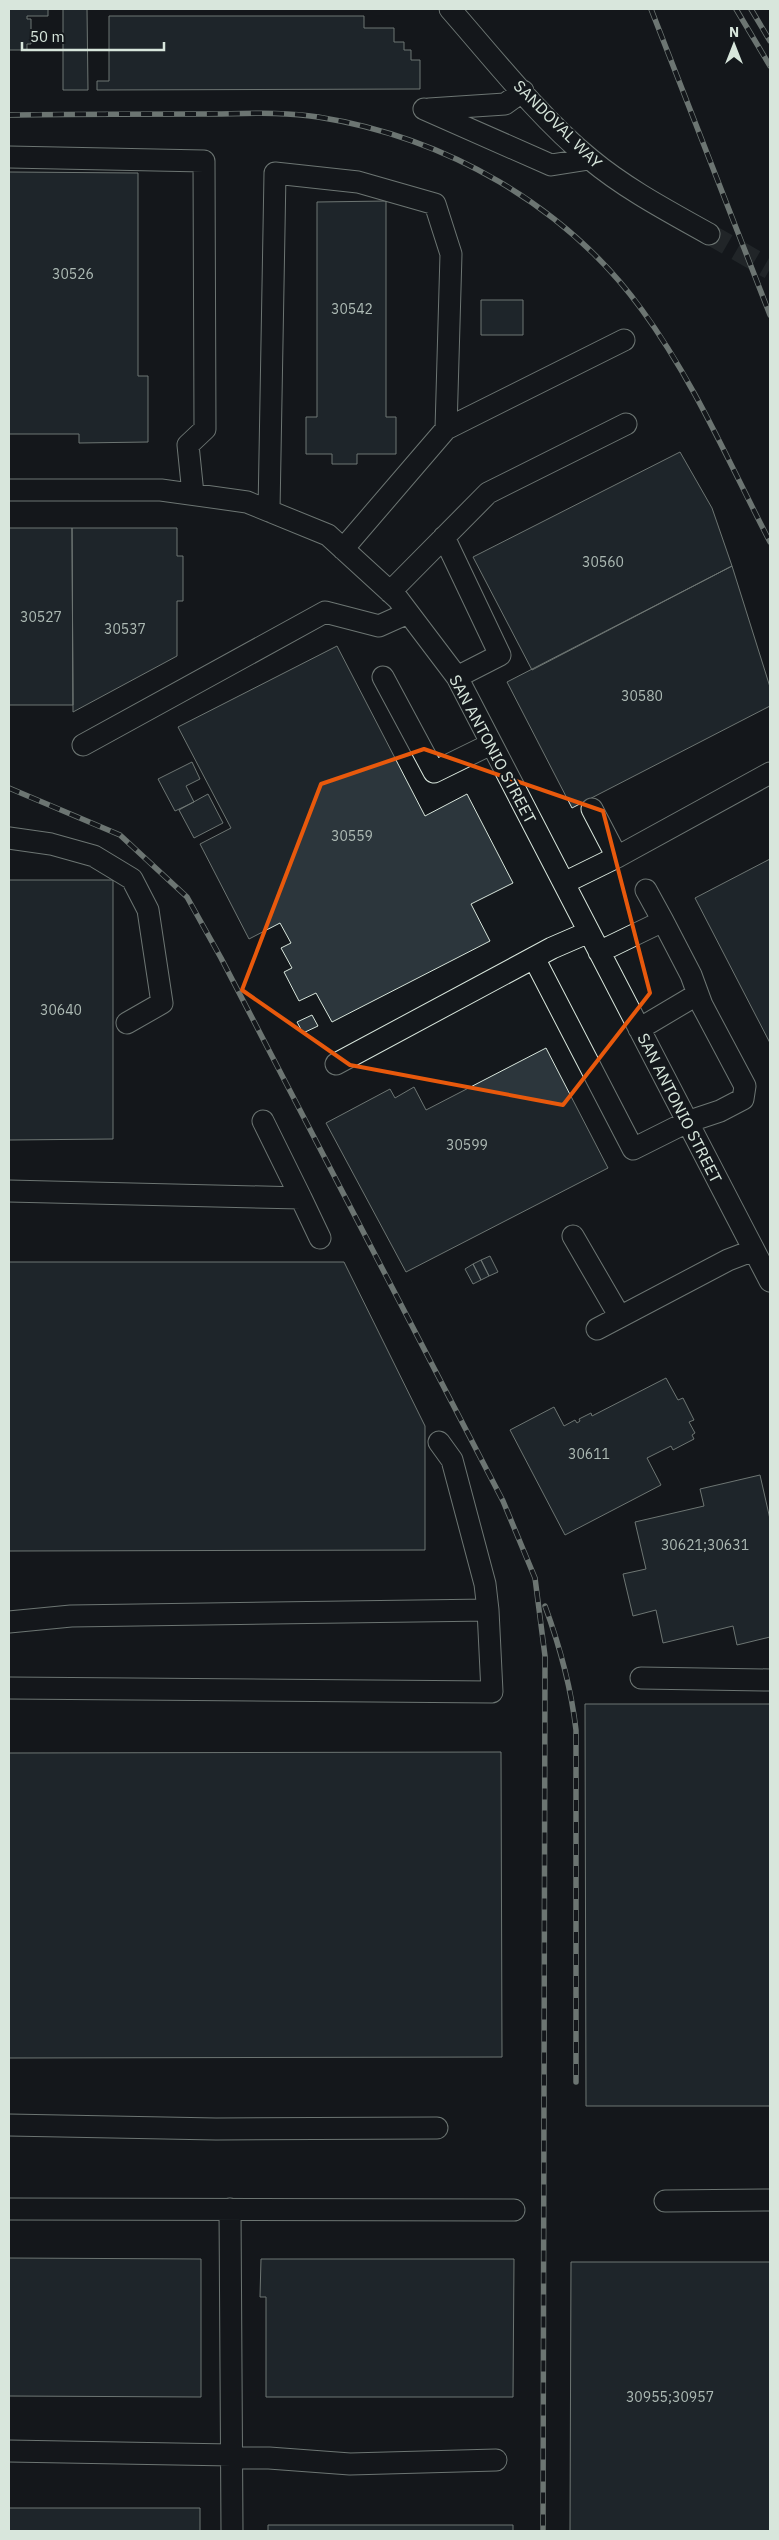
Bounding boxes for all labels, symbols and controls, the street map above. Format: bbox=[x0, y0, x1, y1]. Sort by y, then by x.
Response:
scale bar bbox=[22, 20, 165, 52]
north arrow bbox=[709, 20, 759, 70]
text: N bbox=[729, 23, 739, 41]
text: 50 m bbox=[30, 27, 65, 46]
street label: SANDOVAL WAY bbox=[510, 76, 607, 173]
house number: 30526 bbox=[52, 265, 94, 283]
house number: 30542 bbox=[331, 300, 373, 318]
house number: 30560 bbox=[582, 553, 624, 571]
house number: 30527 bbox=[20, 608, 62, 626]
house number: 30537 bbox=[104, 620, 146, 638]
street label: SAN ANTONIO STREET bbox=[445, 671, 541, 827]
house number: 30580 bbox=[621, 687, 663, 705]
house number: 30559 bbox=[331, 827, 373, 845]
house number: 30640 bbox=[40, 1001, 82, 1019]
street label: SAN ANTONIO STREET bbox=[634, 1030, 726, 1186]
house number: 30599 bbox=[446, 1136, 488, 1154]
house number: 30611 bbox=[568, 1445, 610, 1463]
house number: 30621;30631 bbox=[661, 1536, 749, 1554]
house number: 30955;30957 bbox=[626, 2388, 714, 2406]

